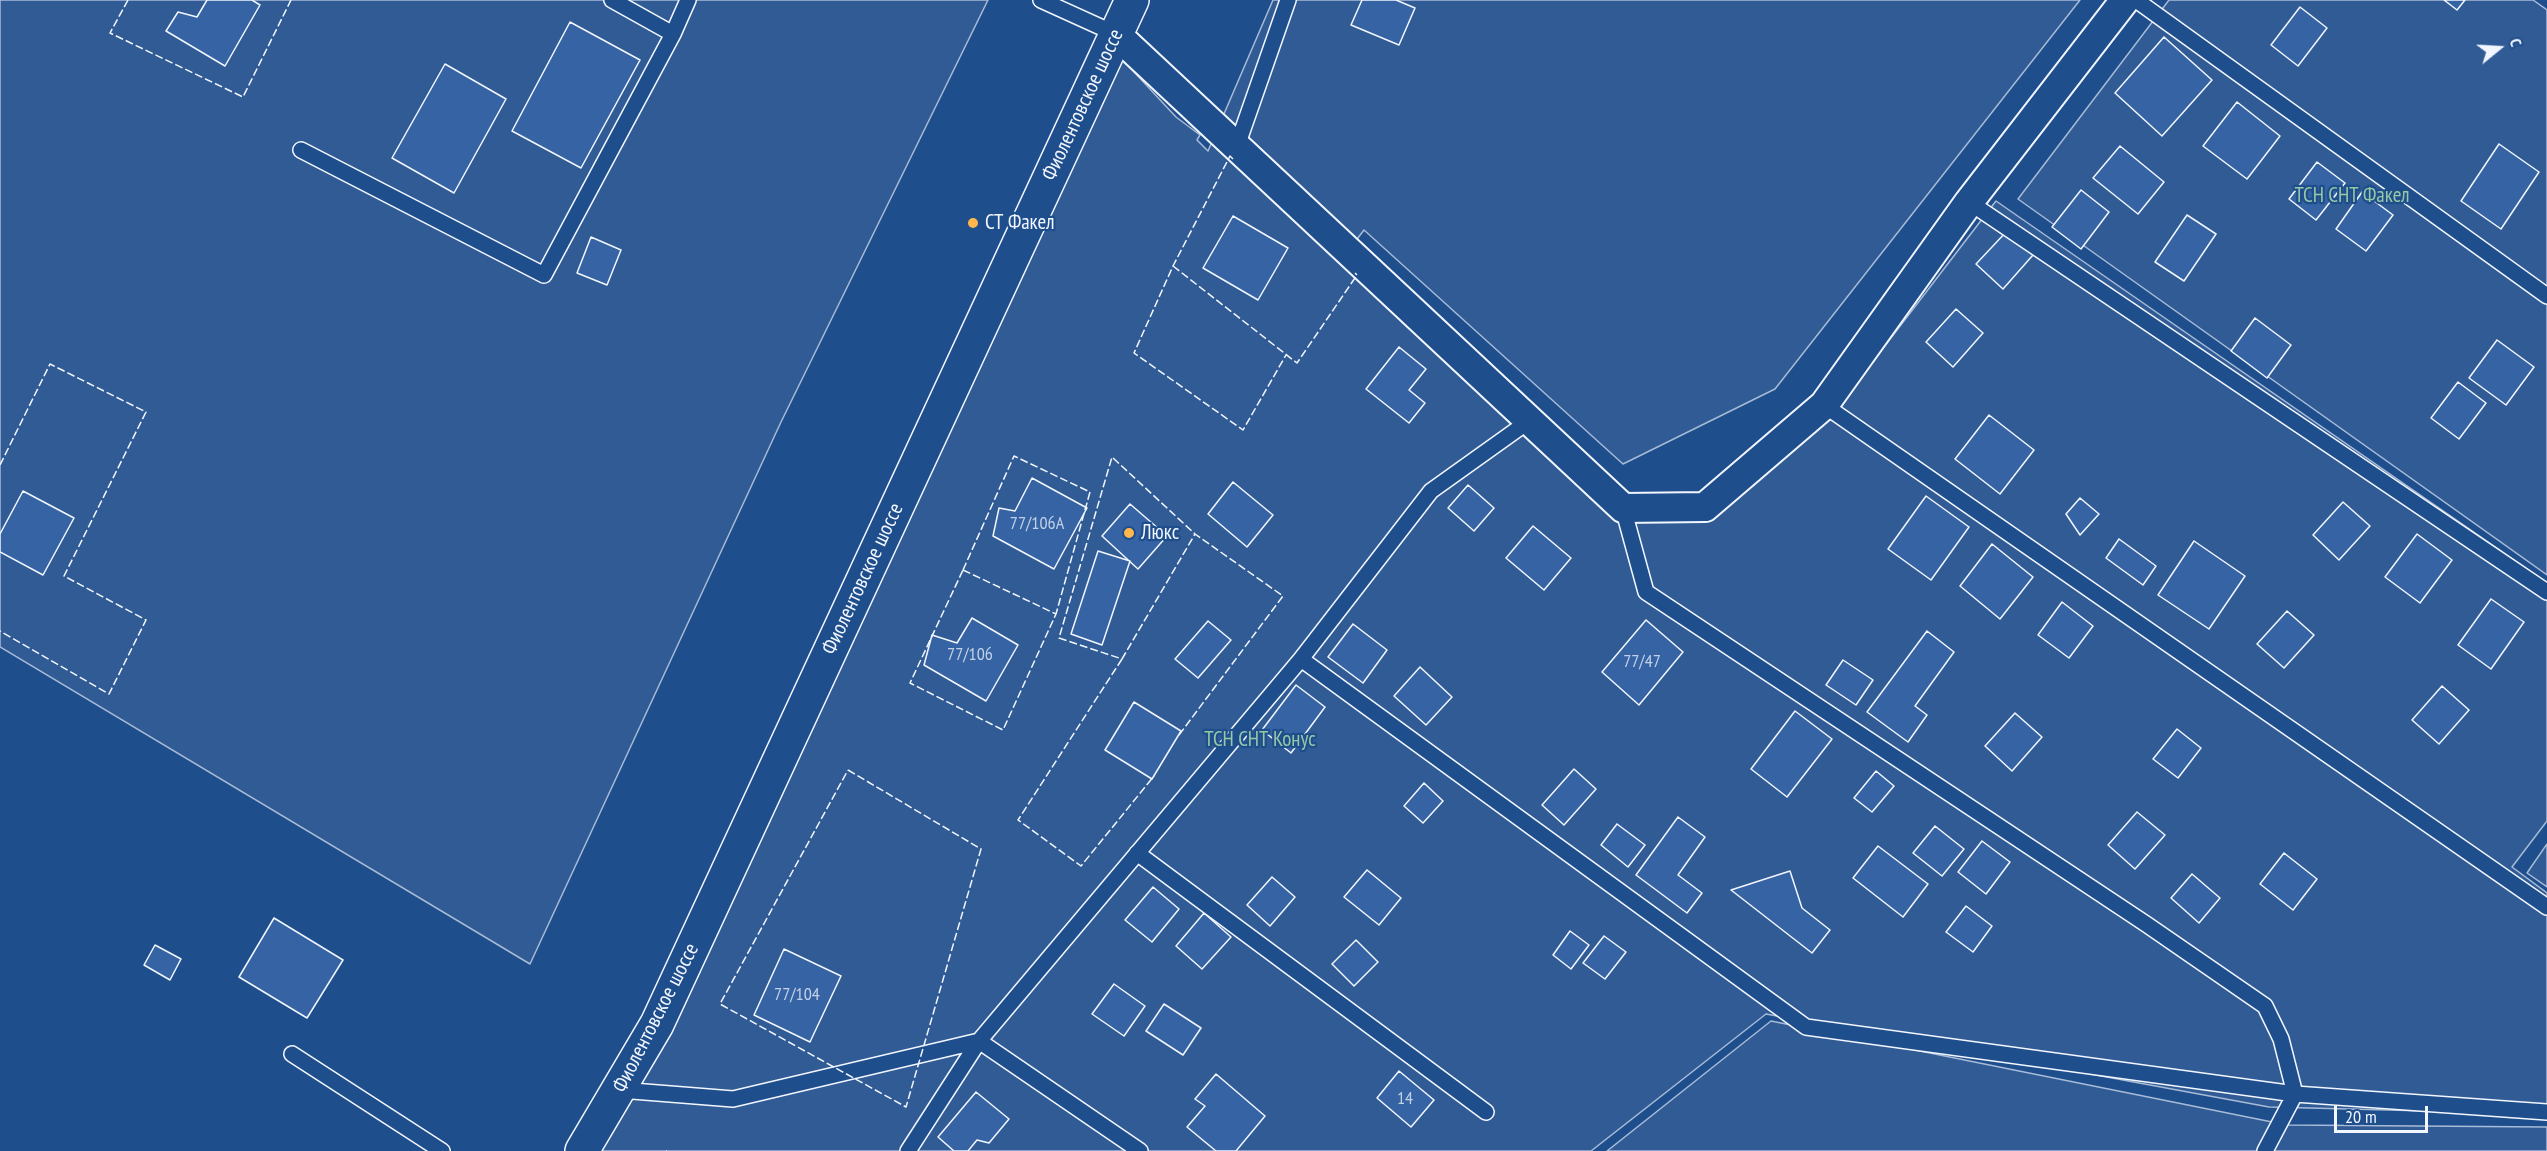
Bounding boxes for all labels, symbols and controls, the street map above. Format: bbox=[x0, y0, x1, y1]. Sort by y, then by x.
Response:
north arrow bbox=[2469, 18, 2529, 78]
street label: Фиолентовское шоссе bbox=[1037, 25, 1129, 185]
text: С bbox=[2505, 36, 2527, 49]
park label: ТСН СНТ Факел bbox=[2294, 183, 2410, 209]
place label: СТ Факел bbox=[985, 210, 1054, 236]
marker: СТ Факел bbox=[966, 216, 980, 230]
street label: Фиолентовское шоссе bbox=[817, 499, 909, 659]
house number: 77/106А bbox=[1010, 513, 1064, 535]
place label: Люкс bbox=[1141, 520, 1179, 546]
marker: Люкс bbox=[1122, 526, 1136, 540]
house number: 77/106 bbox=[947, 644, 993, 666]
house number: 77/47 bbox=[1623, 651, 1661, 673]
park label: ТСН СНТ Конус bbox=[1204, 727, 1316, 753]
street label: Фиолентовское шоссе bbox=[608, 939, 704, 1097]
house number: 77/104 bbox=[774, 984, 820, 1006]
house number: 14 bbox=[1397, 1088, 1413, 1110]
scale bar bbox=[2337, 1094, 2432, 1132]
text: 20 m bbox=[2345, 1105, 2377, 1128]

